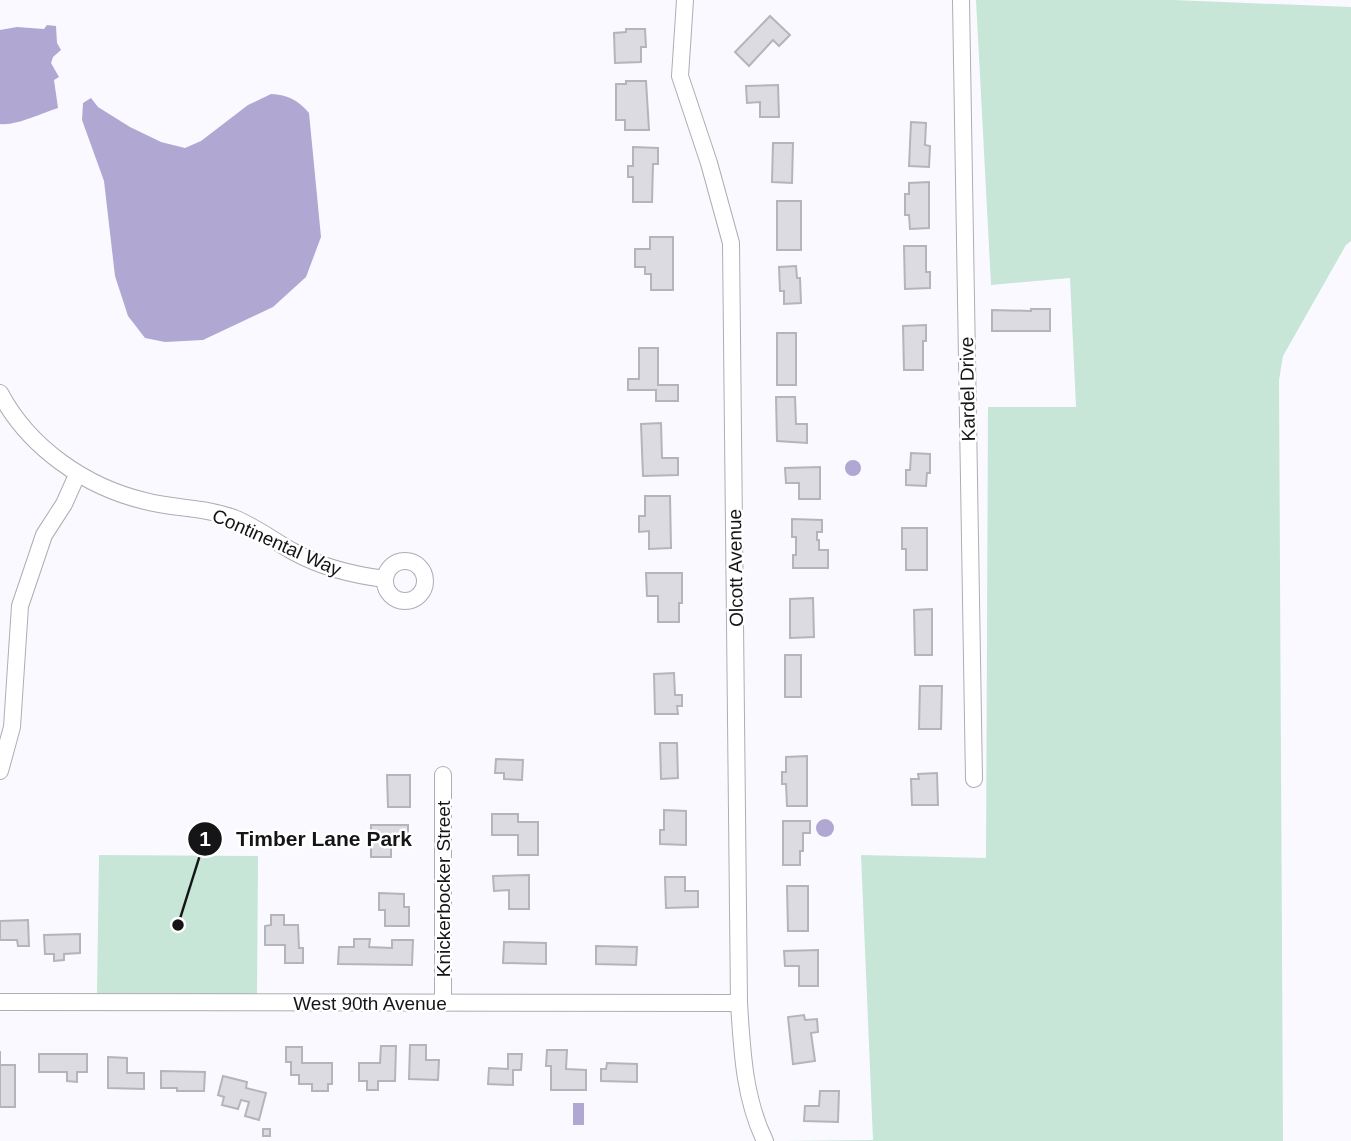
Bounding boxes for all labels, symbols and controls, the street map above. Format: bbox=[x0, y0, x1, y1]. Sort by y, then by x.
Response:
street label: Kardel Drive bbox=[956, 337, 979, 441]
street label: Continental Way bbox=[209, 505, 345, 580]
street label: Olcott Avenue bbox=[724, 509, 747, 627]
street label: Knickerbocker Street bbox=[433, 800, 454, 977]
callout: Timber Lane Park bbox=[188, 818, 426, 860]
text: 1 bbox=[199, 827, 211, 850]
text: Timber Lane Park bbox=[236, 827, 412, 850]
street label: West 90th Avenue bbox=[293, 993, 447, 1014]

